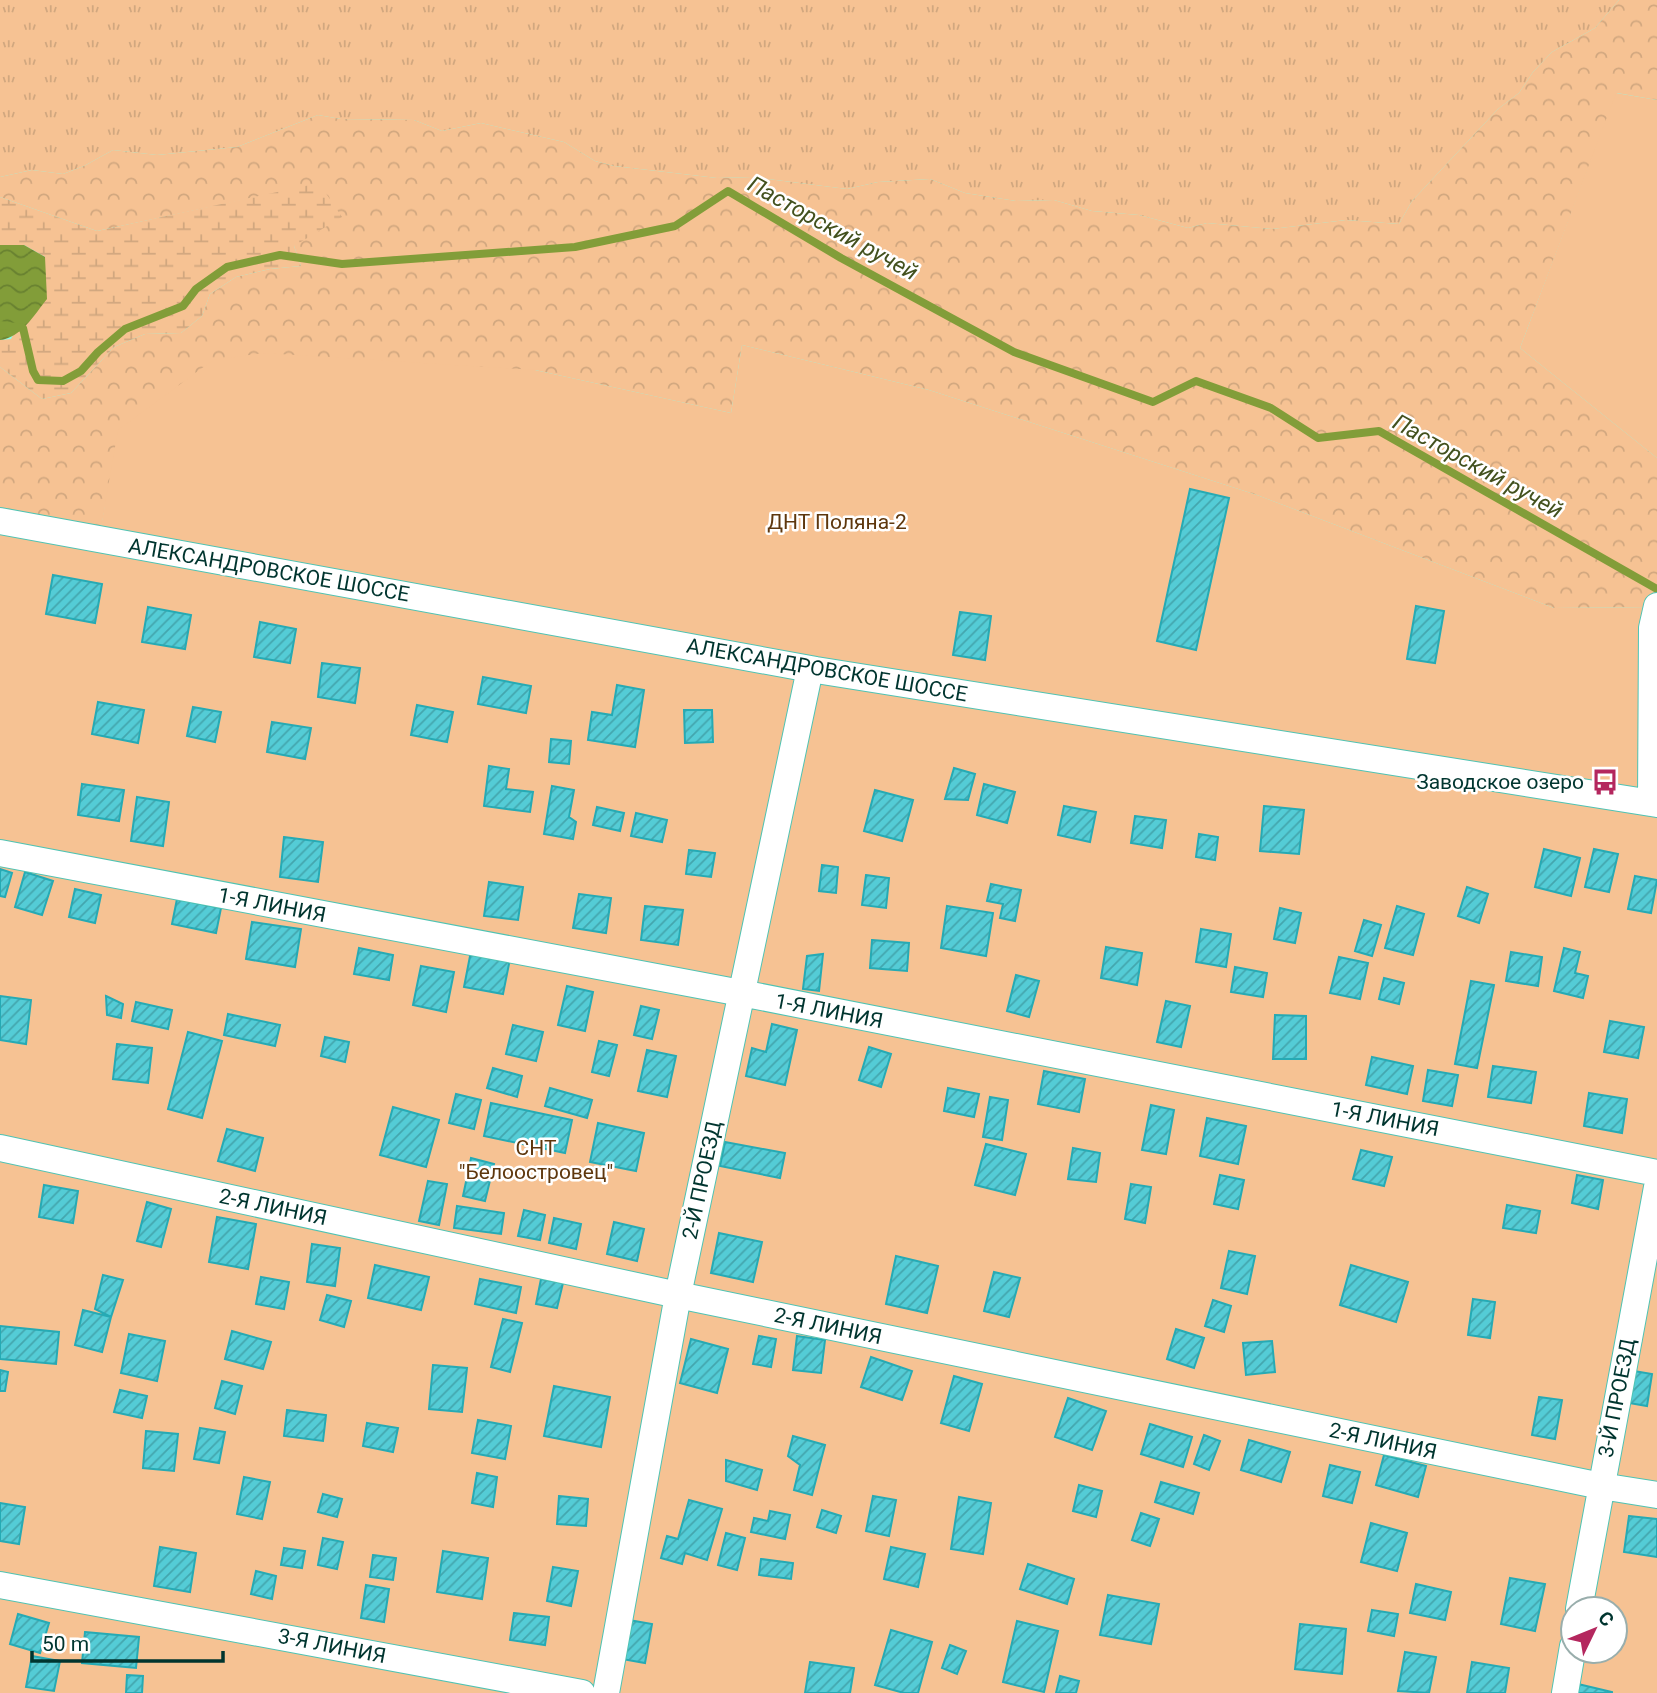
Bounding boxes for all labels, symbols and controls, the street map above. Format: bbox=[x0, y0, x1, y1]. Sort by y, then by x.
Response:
water label: Пасторский ручей bbox=[743, 171, 923, 286]
water label: Пасторский ручей bbox=[1388, 409, 1568, 524]
park label: ДНТ Поляна-2 bbox=[767, 510, 907, 534]
street label: АЛЕКСАНДРОВСКОЕ ШОССЕ bbox=[127, 533, 411, 607]
street label: АЛЕКСАНДРОВСКОЕ ШОССЕ bbox=[685, 633, 969, 707]
bus stop icon: Заводское озеро bbox=[1590, 767, 1620, 797]
place label: Заводское озеро bbox=[1416, 770, 1584, 794]
street label: 1-Я ЛИНИЯ bbox=[216, 883, 328, 927]
street label: 1-Я ЛИНИЯ bbox=[773, 989, 885, 1033]
street label: 1-Я ЛИНИЯ bbox=[1329, 1097, 1441, 1141]
street label: 2-Й ПРОЕЗД bbox=[678, 1118, 726, 1242]
park label: СНТ "Белоостровец" bbox=[459, 1136, 613, 1184]
street label: 2-Я ЛИНИЯ bbox=[217, 1184, 329, 1230]
street label: 2-Я ЛИНИЯ bbox=[772, 1303, 884, 1349]
street label: 3-Й ПРОЕЗД bbox=[1594, 1336, 1640, 1460]
street label: 2-Я ЛИНИЯ bbox=[1327, 1418, 1439, 1464]
north arrow bbox=[1559, 1595, 1629, 1665]
text: С bbox=[1593, 1606, 1619, 1631]
scale bar bbox=[32, 1620, 222, 1664]
street label: 3-Я ЛИНИЯ bbox=[276, 1624, 388, 1668]
text: 50 m bbox=[42, 1632, 89, 1656]

